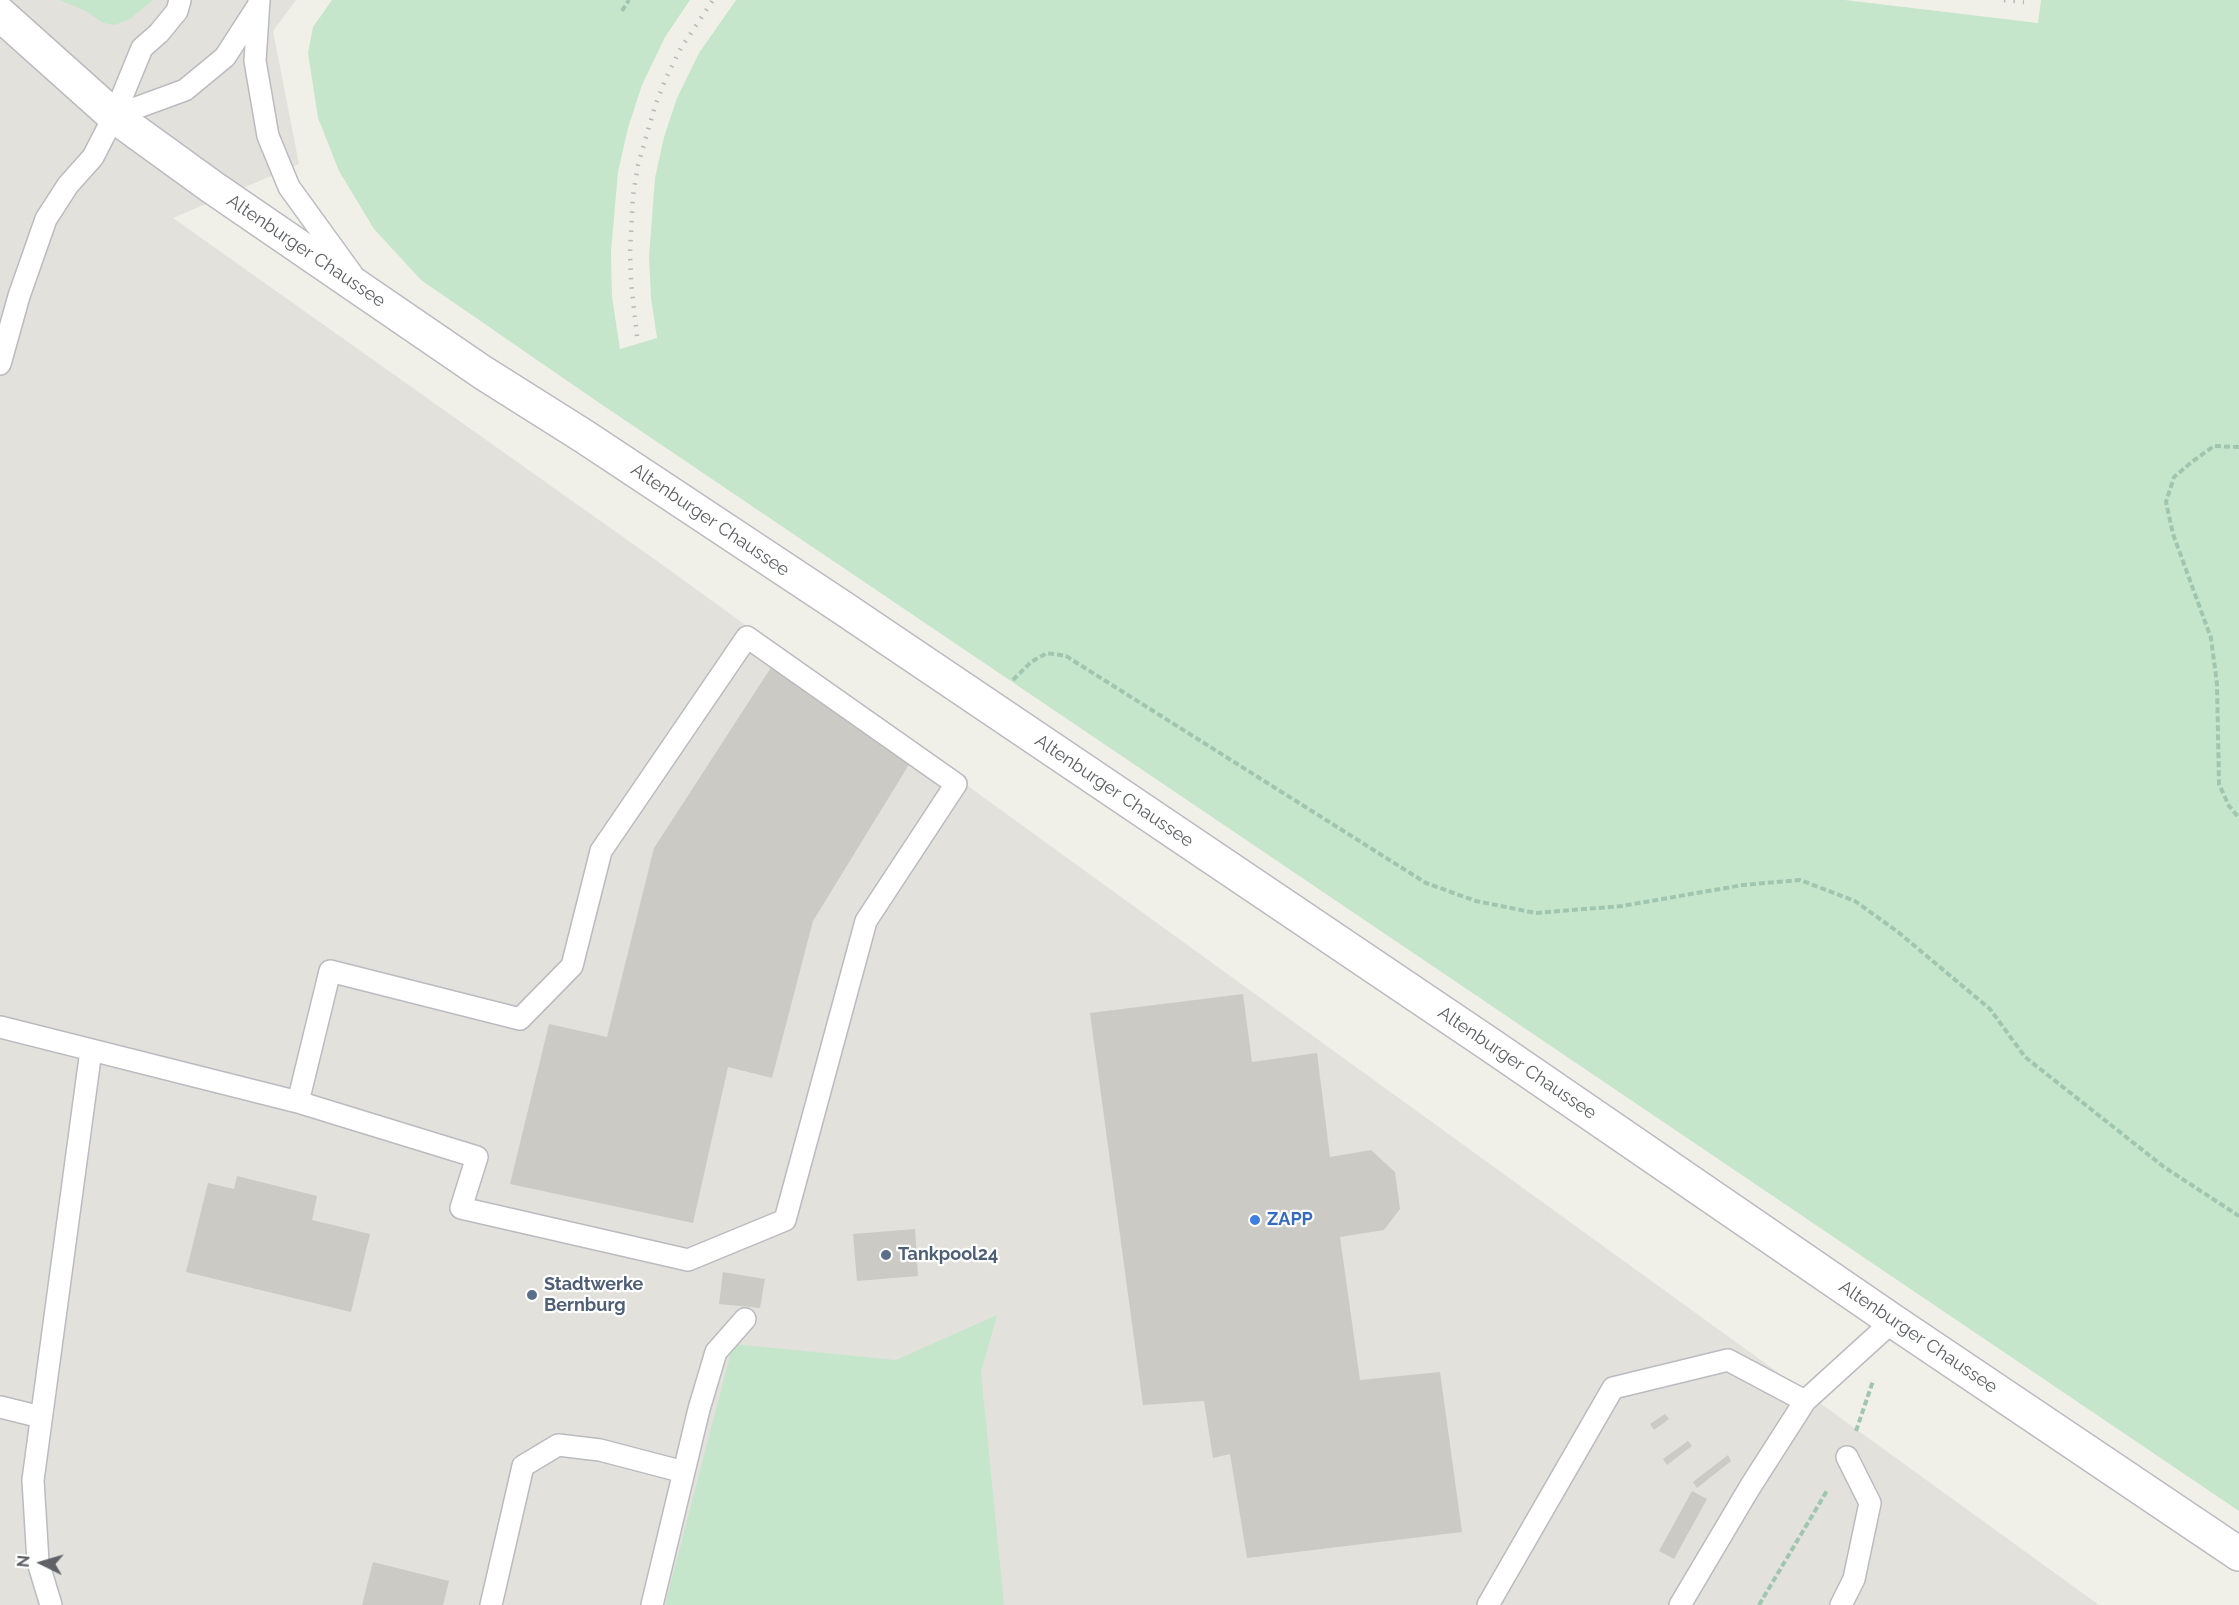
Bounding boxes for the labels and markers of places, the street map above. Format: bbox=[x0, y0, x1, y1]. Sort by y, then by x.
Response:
place label: ZAPP bbox=[1267, 1209, 1313, 1231]
marker: ZAPP bbox=[1248, 1213, 1262, 1227]
place label: Tankpool24 bbox=[898, 1244, 998, 1266]
marker: Tankpool24 bbox=[879, 1248, 893, 1262]
place label: Stadtwerke Bernburg bbox=[544, 1274, 643, 1316]
marker: Stadtwerke Bernburg bbox=[525, 1288, 539, 1302]

